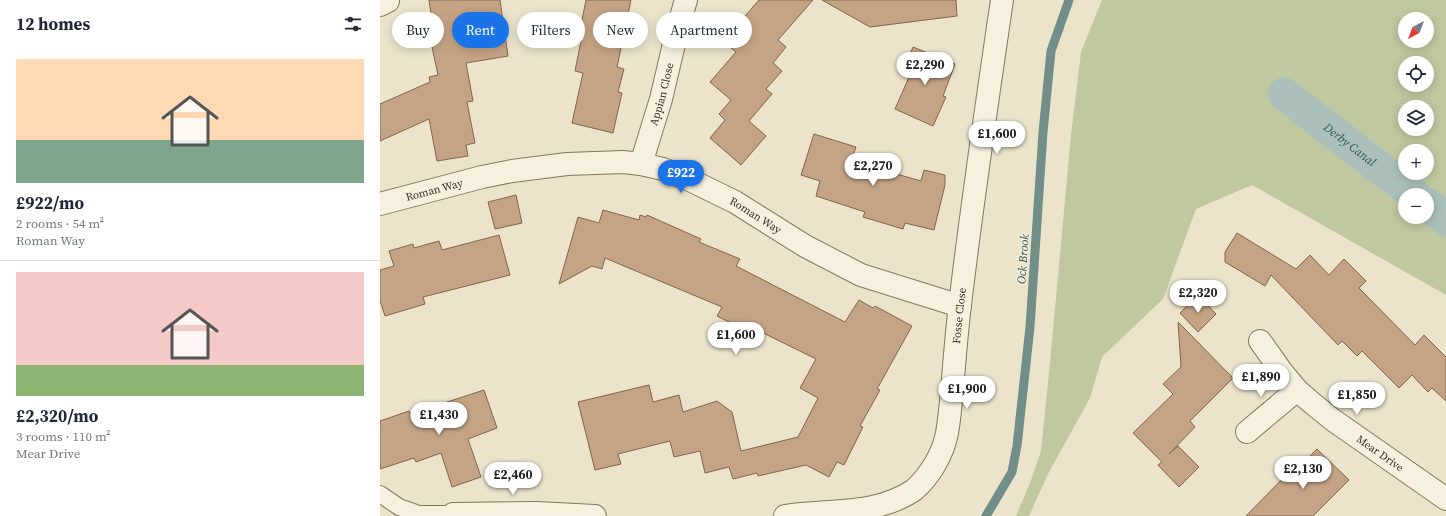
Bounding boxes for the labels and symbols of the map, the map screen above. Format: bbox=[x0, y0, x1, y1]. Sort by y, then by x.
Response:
north arrow bbox=[1398, 12, 1434, 48]
pin: £2,290 bbox=[892, 52, 958, 86]
street label: Appian Close bbox=[646, 61, 677, 127]
water label: Derby Canal bbox=[1319, 119, 1380, 170]
pin: £1,600 bbox=[964, 121, 1030, 155]
pin: £2,270 bbox=[840, 153, 906, 187]
pin: £922 bbox=[657, 160, 705, 194]
street label: Roman Way bbox=[404, 175, 465, 204]
street label: Roman Way bbox=[727, 193, 785, 237]
water label: Ock Brook bbox=[1013, 233, 1033, 284]
pin: £2,320 bbox=[1165, 280, 1231, 314]
street label: Fosse Close bbox=[948, 286, 970, 344]
pin: £1,600 bbox=[703, 322, 769, 356]
pin: £1,890 bbox=[1228, 364, 1294, 398]
pin: £1,900 bbox=[934, 376, 1000, 410]
pin: £1,850 bbox=[1324, 382, 1390, 416]
pin: £1,430 bbox=[406, 402, 472, 436]
street label: Mear Drive bbox=[1354, 431, 1407, 475]
pin: £2,130 bbox=[1270, 456, 1336, 490]
pin: £2,460 bbox=[480, 462, 546, 496]

